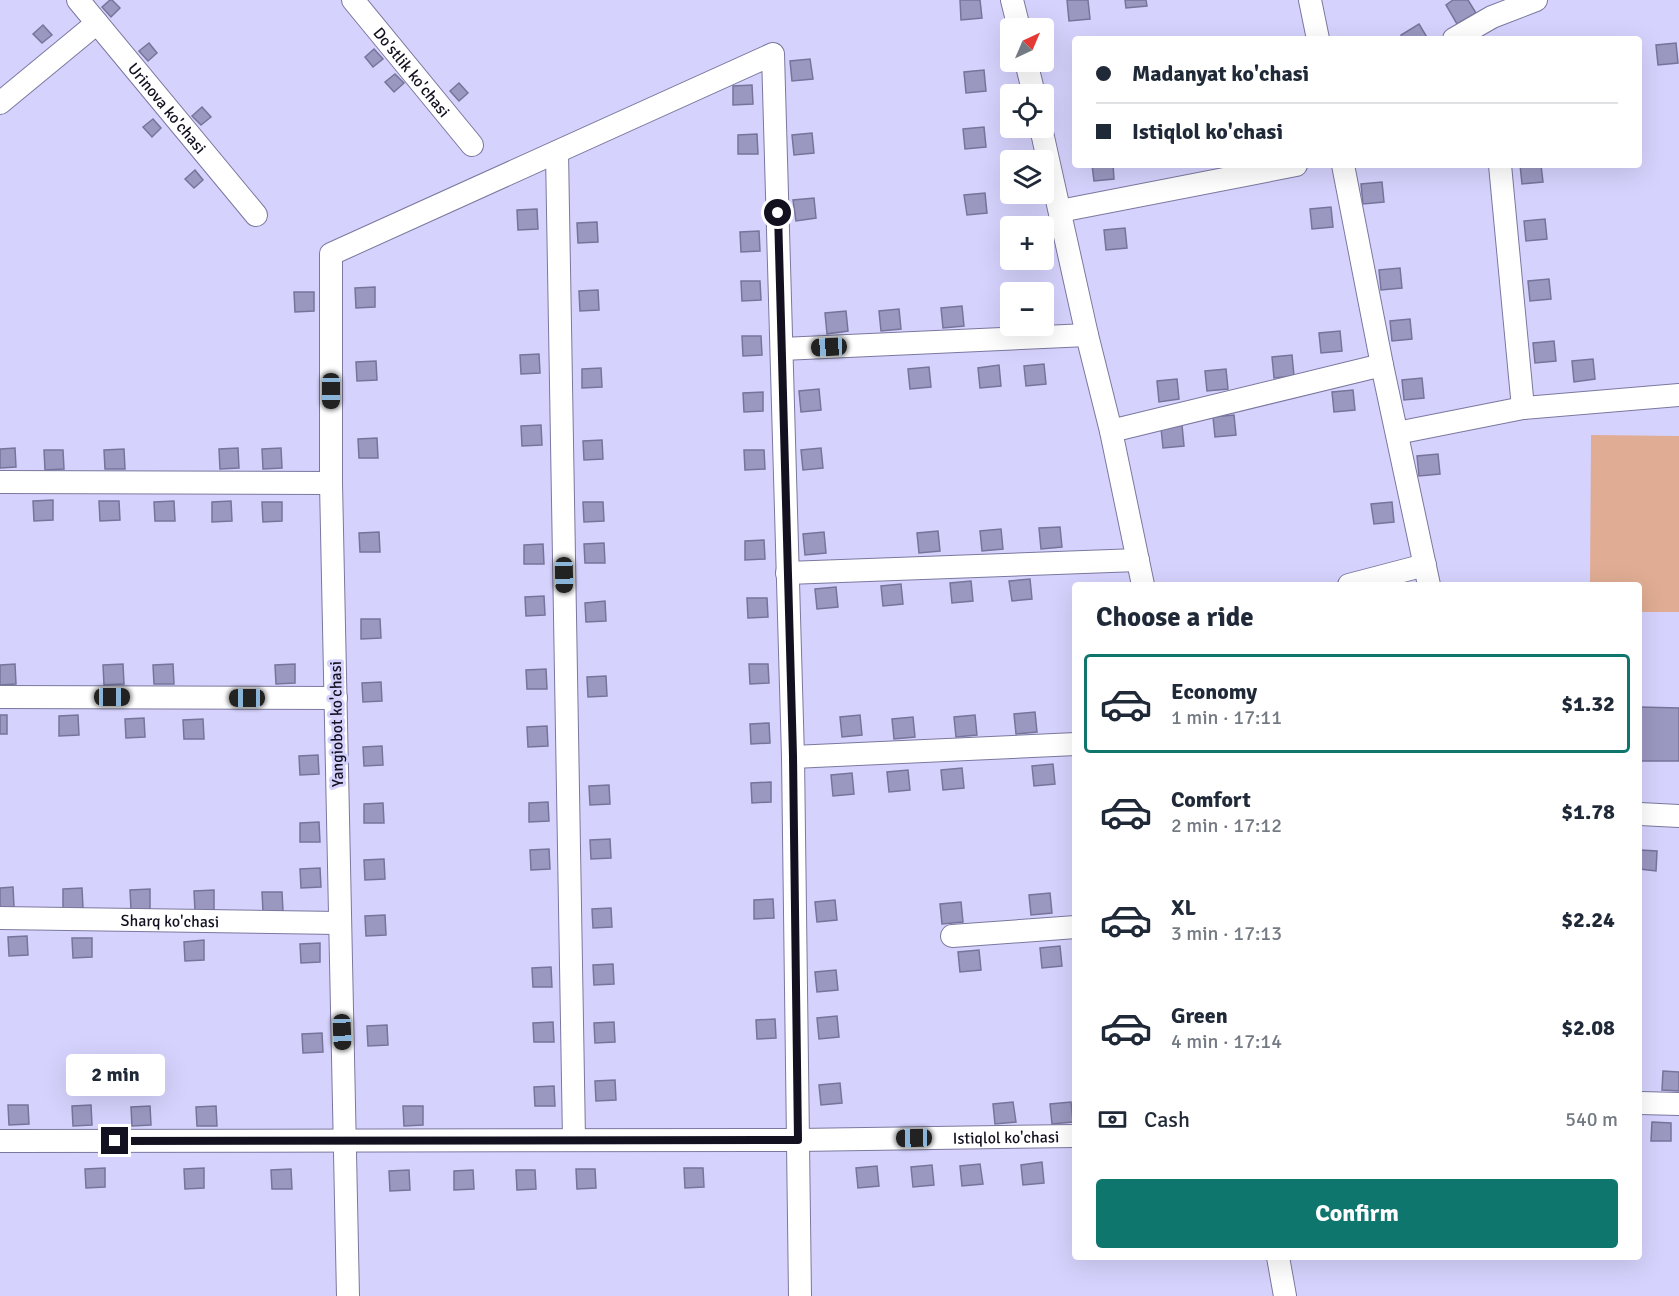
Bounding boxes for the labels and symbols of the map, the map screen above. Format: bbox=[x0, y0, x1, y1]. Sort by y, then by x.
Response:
north arrow bbox=[1000, 18, 1054, 72]
street label: Do'stlik ko'chasi bbox=[369, 24, 454, 121]
street label: Urinova ko'chasi bbox=[123, 59, 210, 158]
route start bbox=[764, 199, 791, 226]
car bbox=[811, 337, 847, 357]
car bbox=[322, 373, 340, 409]
car bbox=[555, 557, 573, 593]
street label: Yangiobot ko'chasi bbox=[326, 661, 348, 787]
car bbox=[94, 688, 130, 706]
car bbox=[229, 689, 265, 707]
street label: Sharq ko'chasi bbox=[121, 911, 219, 932]
car bbox=[332, 1014, 352, 1050]
callout: 2 min bbox=[66, 1054, 164, 1096]
route end bbox=[101, 1127, 128, 1154]
street label: Istiqlol ko'chasi bbox=[953, 1127, 1059, 1149]
car bbox=[896, 1129, 932, 1147]

